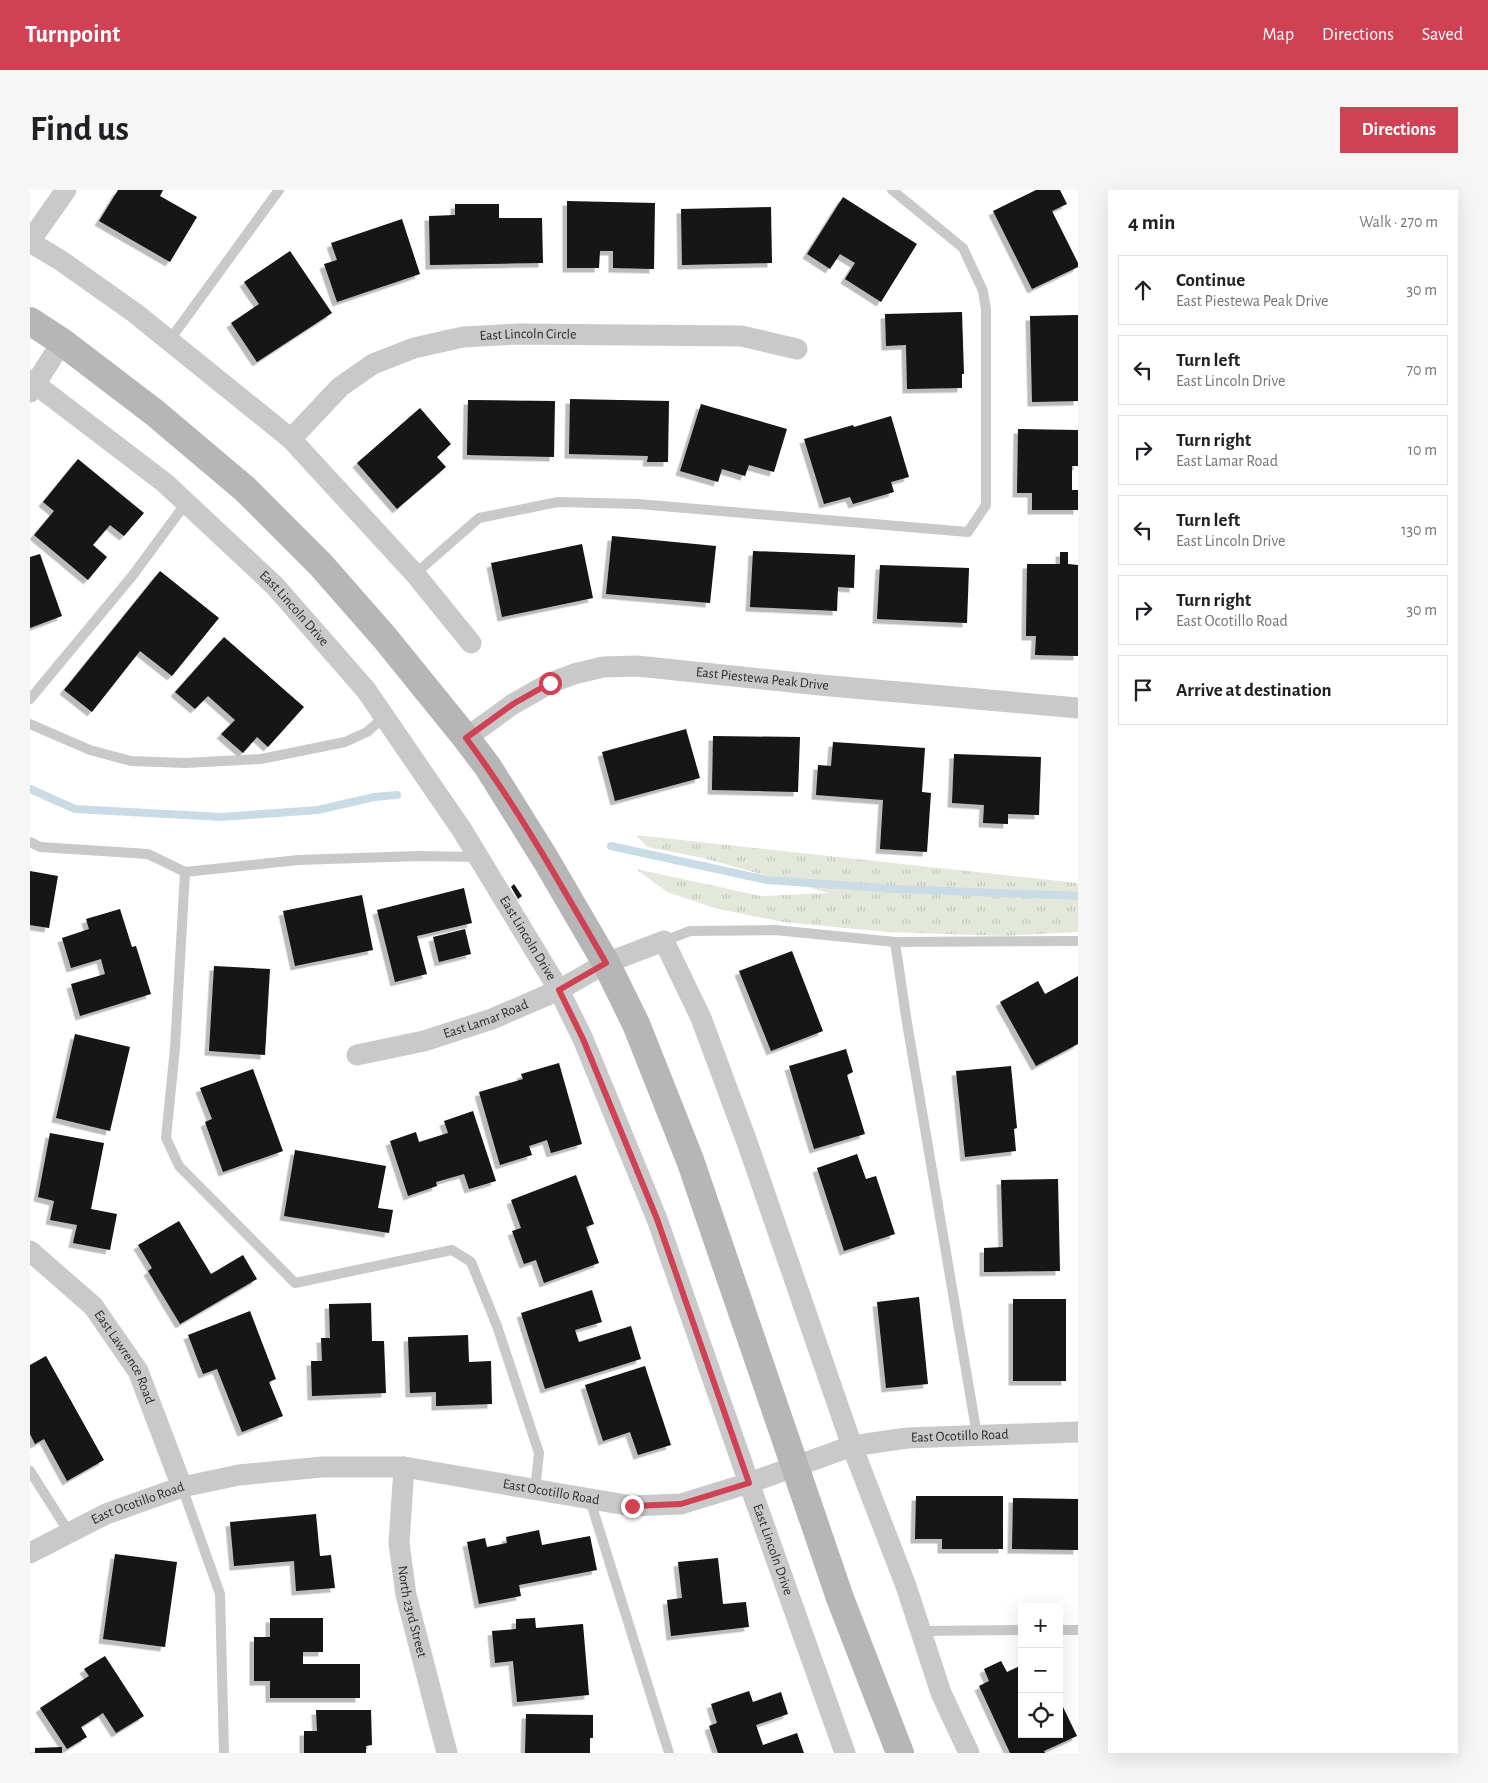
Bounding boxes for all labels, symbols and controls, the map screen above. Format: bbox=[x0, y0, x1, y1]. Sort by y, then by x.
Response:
text: Turnpoint bbox=[25, 23, 120, 47]
text: Map bbox=[1263, 26, 1294, 44]
text: Directions bbox=[1322, 26, 1394, 44]
text: Saved bbox=[1422, 26, 1463, 44]
button: Directions bbox=[1340, 107, 1458, 153]
text: Find us bbox=[30, 112, 129, 147]
text: 4 min bbox=[1128, 212, 1175, 233]
text: Walk · 270 m bbox=[1359, 214, 1438, 230]
text: Continue bbox=[1176, 271, 1245, 290]
icon: ahead bbox=[1129, 276, 1157, 304]
text: 30 m bbox=[1407, 282, 1437, 298]
text: East Piestewa Peak Drive bbox=[1176, 293, 1328, 309]
street label: East Lincoln Circle bbox=[479, 327, 577, 343]
text: Turn left bbox=[1176, 351, 1240, 370]
icon: left bbox=[1129, 356, 1157, 384]
text: 70 m bbox=[1406, 362, 1437, 378]
text: East Lincoln Drive bbox=[1176, 373, 1285, 389]
text: Turn right bbox=[1176, 431, 1251, 450]
icon: right bbox=[1129, 436, 1157, 464]
text: 10 m bbox=[1408, 442, 1437, 458]
text: East Lamar Road bbox=[1176, 453, 1278, 469]
text: Turn left bbox=[1176, 511, 1240, 530]
icon: left bbox=[1129, 516, 1157, 544]
text: 130 m bbox=[1401, 522, 1437, 538]
text: East Lincoln Drive bbox=[1176, 533, 1285, 549]
street label: East Lincoln Drive bbox=[257, 568, 331, 649]
text: Turn right bbox=[1176, 591, 1251, 610]
icon: right bbox=[1129, 596, 1157, 624]
text: 30 m bbox=[1407, 602, 1437, 618]
text: East Ocotillo Road bbox=[1176, 613, 1288, 629]
street label: East Piestewa Peak Drive bbox=[695, 665, 829, 693]
route start bbox=[539, 672, 562, 695]
icon: arrive bbox=[1129, 676, 1157, 704]
text: Arrive at destination bbox=[1176, 681, 1332, 700]
street label: East Lincoln Drive bbox=[497, 894, 558, 983]
street label: East Lamar Road bbox=[442, 997, 530, 1041]
street label: East Lawrence Road bbox=[91, 1308, 157, 1406]
street label: East Ocotillo Road bbox=[911, 1427, 1009, 1445]
street label: East Ocotillo Road bbox=[502, 1477, 601, 1507]
street label: East Ocotillo Road bbox=[89, 1480, 186, 1527]
route end bbox=[621, 1495, 644, 1518]
street label: East Lincoln Drive bbox=[750, 1502, 795, 1597]
street label: North 23rd Street bbox=[395, 1565, 429, 1660]
map controls bbox=[1018, 1603, 1063, 1738]
button: + bbox=[1018, 1603, 1063, 1648]
button: − bbox=[1018, 1648, 1063, 1693]
button: locate bbox=[1018, 1693, 1063, 1738]

